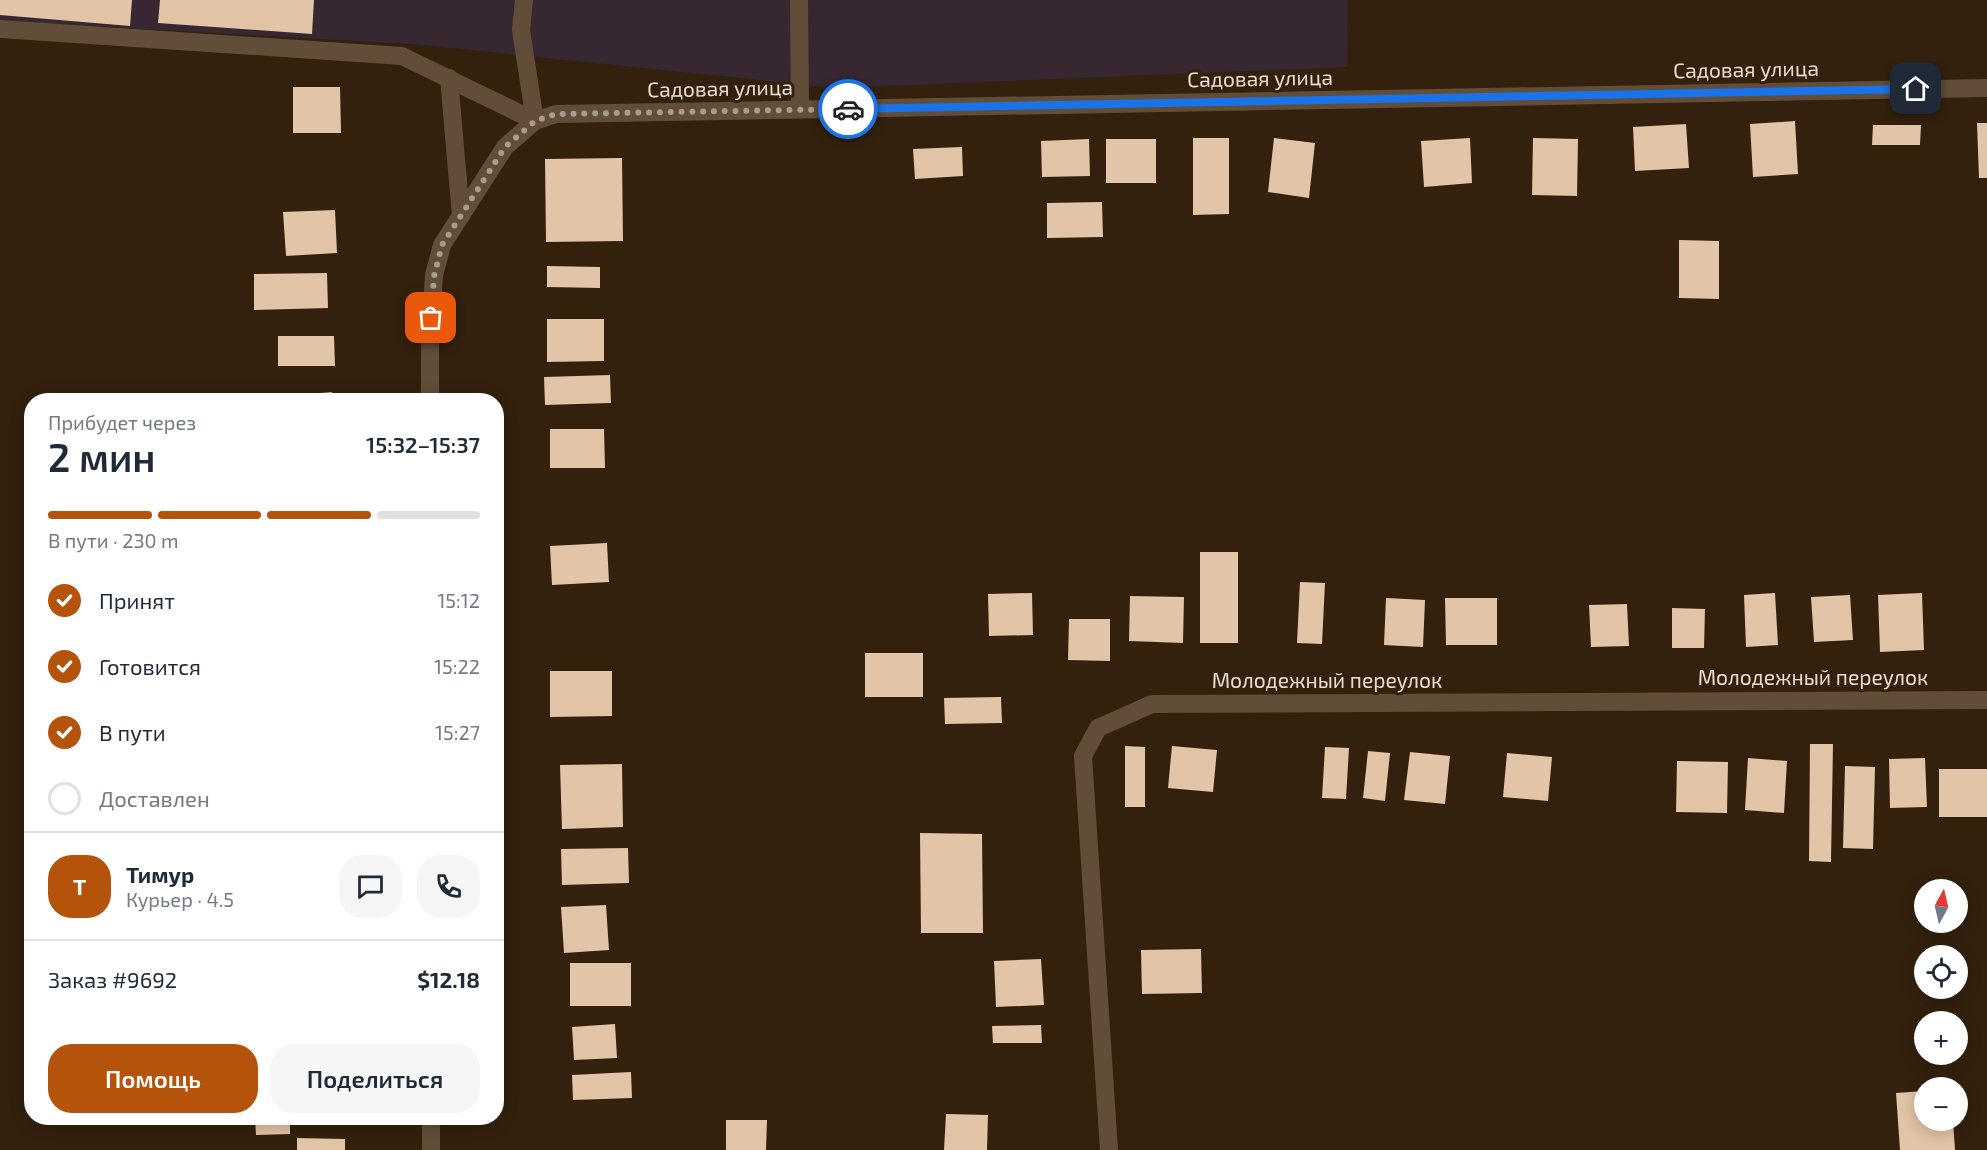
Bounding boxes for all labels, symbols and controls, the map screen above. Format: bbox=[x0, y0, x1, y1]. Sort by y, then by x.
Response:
street label: Садовая улица bbox=[1673, 55, 1819, 83]
pin bbox=[1890, 63, 1941, 114]
street label: Садовая улица bbox=[1187, 64, 1333, 92]
icon: home bbox=[1899, 72, 1932, 105]
street label: Садовая улица bbox=[647, 74, 793, 102]
courier bbox=[818, 79, 878, 139]
icon: car bbox=[832, 93, 865, 126]
pin bbox=[405, 292, 456, 343]
icon: bag bbox=[414, 301, 447, 334]
text: Прибудет через bbox=[48, 410, 196, 434]
text: 15:32–15:37 bbox=[366, 431, 480, 457]
text: 2 мин bbox=[48, 433, 155, 480]
text: В пути · 230 m bbox=[48, 528, 179, 552]
icon: check bbox=[48, 584, 81, 617]
text: Принят bbox=[99, 587, 175, 613]
text: 15:12 bbox=[437, 588, 480, 612]
icon: check bbox=[48, 650, 81, 683]
text: Готовится bbox=[99, 653, 201, 679]
text: 15:22 bbox=[434, 654, 480, 678]
street label: Молодежный переулок bbox=[1698, 664, 1928, 690]
street label: Молодежный переулок bbox=[1212, 667, 1442, 693]
icon: check bbox=[48, 716, 81, 749]
text: В пути bbox=[99, 719, 166, 745]
text: 15:27 bbox=[435, 720, 480, 744]
text: Доставлен bbox=[99, 785, 210, 811]
button: chat bbox=[339, 855, 402, 918]
button: phone bbox=[417, 855, 480, 918]
text: Тимур bbox=[126, 861, 194, 887]
text: Т bbox=[73, 873, 86, 899]
north arrow bbox=[1914, 879, 1968, 933]
map controls bbox=[1914, 879, 1968, 1131]
text: Курьер · 4.5 bbox=[126, 887, 234, 911]
button: locate bbox=[1914, 945, 1968, 999]
text: Заказ #9692 bbox=[48, 966, 177, 992]
text: $12.18 bbox=[417, 966, 480, 992]
button: + bbox=[1914, 1011, 1968, 1065]
button: Помощь bbox=[48, 1044, 258, 1113]
button: Поделиться bbox=[270, 1044, 480, 1113]
button: − bbox=[1914, 1077, 1968, 1131]

